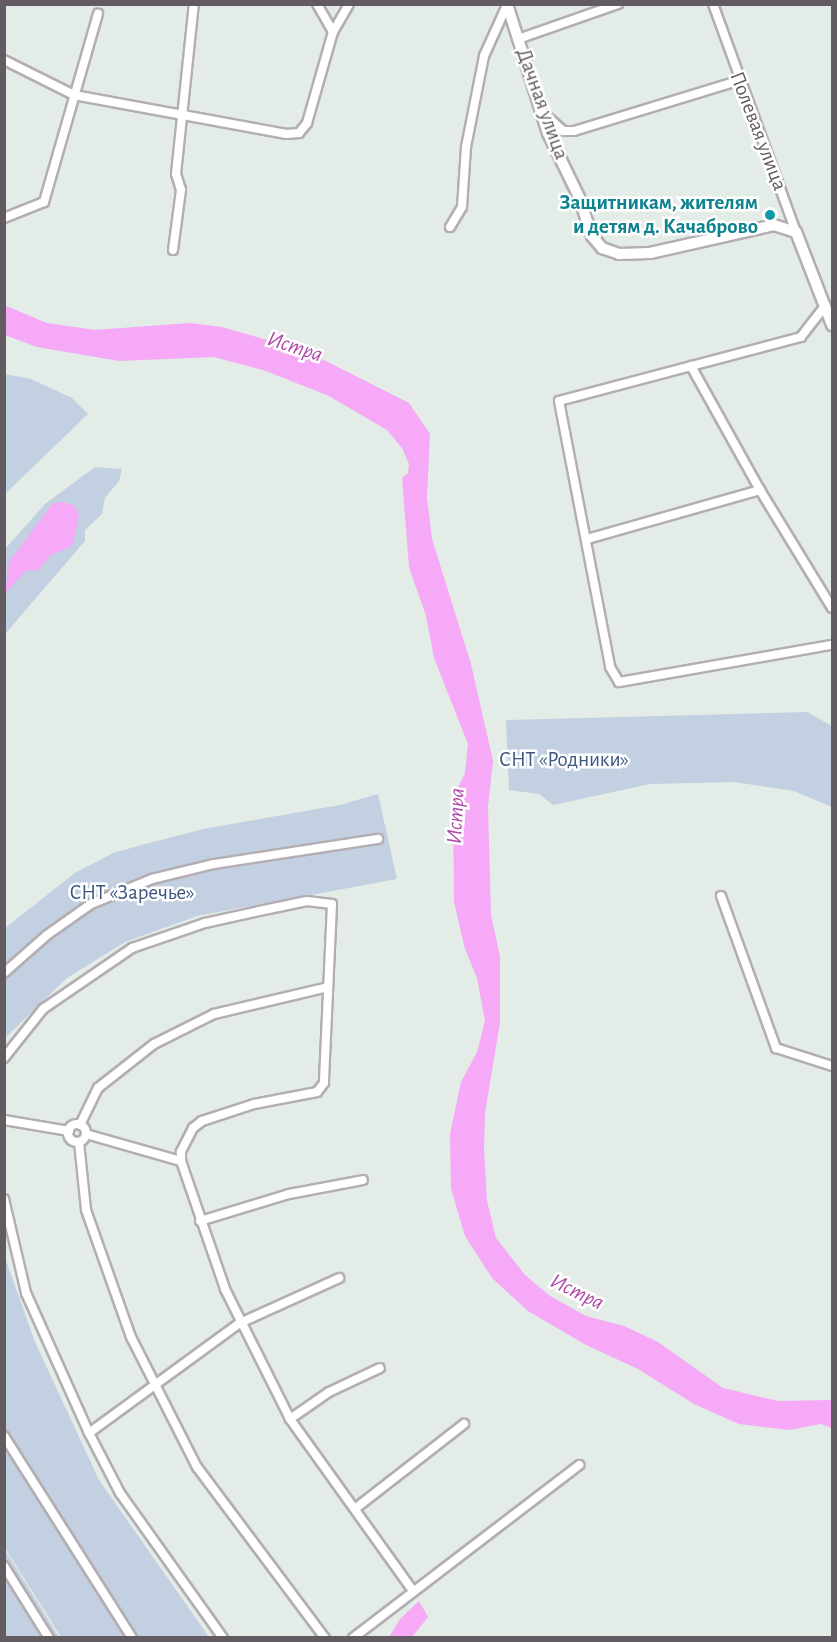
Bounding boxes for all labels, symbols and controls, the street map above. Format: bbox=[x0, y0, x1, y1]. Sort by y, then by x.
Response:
street label: Дачная улица bbox=[510, 45, 574, 163]
street label: Полевая улица bbox=[724, 68, 792, 194]
place label: Защитникам, жителям и детям д. Качаброво bbox=[559, 190, 758, 240]
marker: Защитникам, жителям и детям д. Качаброво bbox=[763, 208, 777, 222]
water label: Истра bbox=[264, 326, 326, 368]
park label: СНТ «Родники» bbox=[499, 747, 629, 773]
water label: Истра bbox=[441, 787, 471, 845]
park label: СНТ «Заречье» bbox=[69, 880, 195, 906]
water label: Истра bbox=[546, 1268, 608, 1316]

